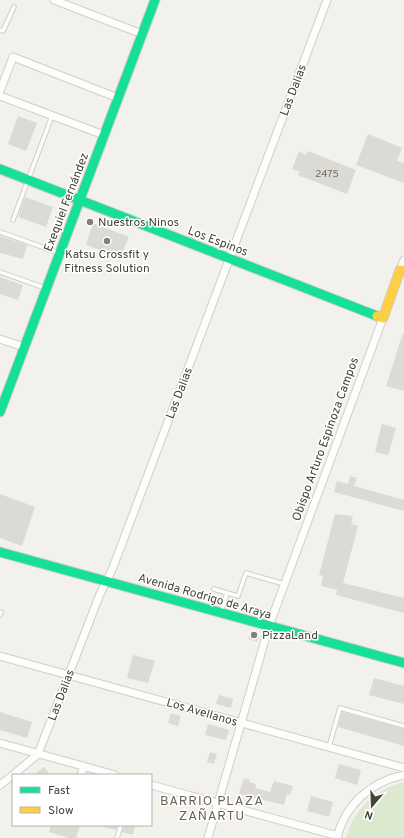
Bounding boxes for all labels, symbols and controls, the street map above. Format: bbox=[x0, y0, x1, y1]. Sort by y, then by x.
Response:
street label: Las Dalias bbox=[277, 62, 311, 118]
street label: Exequiel Fernández bbox=[41, 151, 93, 254]
house number: 2475 bbox=[315, 168, 339, 181]
place label: Nuestros Ninos bbox=[98, 215, 179, 231]
marker: Nuestros Ninos bbox=[85, 217, 95, 227]
street label: Los Espinos bbox=[185, 223, 250, 261]
marker: Katsu Crossfit y Fitness Solution bbox=[102, 236, 112, 246]
place label: Katsu Crossfit y Fitness Solution bbox=[64, 247, 150, 277]
street label: Obispo Arturo Espinoza Campos bbox=[289, 355, 363, 523]
street label: Las Dalias bbox=[163, 365, 197, 421]
street label: Avenida Rodrigo de Araya bbox=[136, 570, 273, 624]
place label: PizzaLand bbox=[262, 628, 318, 644]
marker: PizzaLand bbox=[249, 630, 259, 640]
street label: Las Dalias bbox=[45, 667, 79, 723]
street label: Los Avellanos bbox=[164, 695, 239, 731]
legend bbox=[12, 774, 152, 826]
text: Fast bbox=[48, 783, 70, 799]
north arrow bbox=[352, 786, 392, 826]
district label: BARRIO PLAZA ZAÑARTU bbox=[160, 794, 264, 825]
text: Slow bbox=[48, 803, 74, 819]
text: N bbox=[363, 807, 375, 822]

